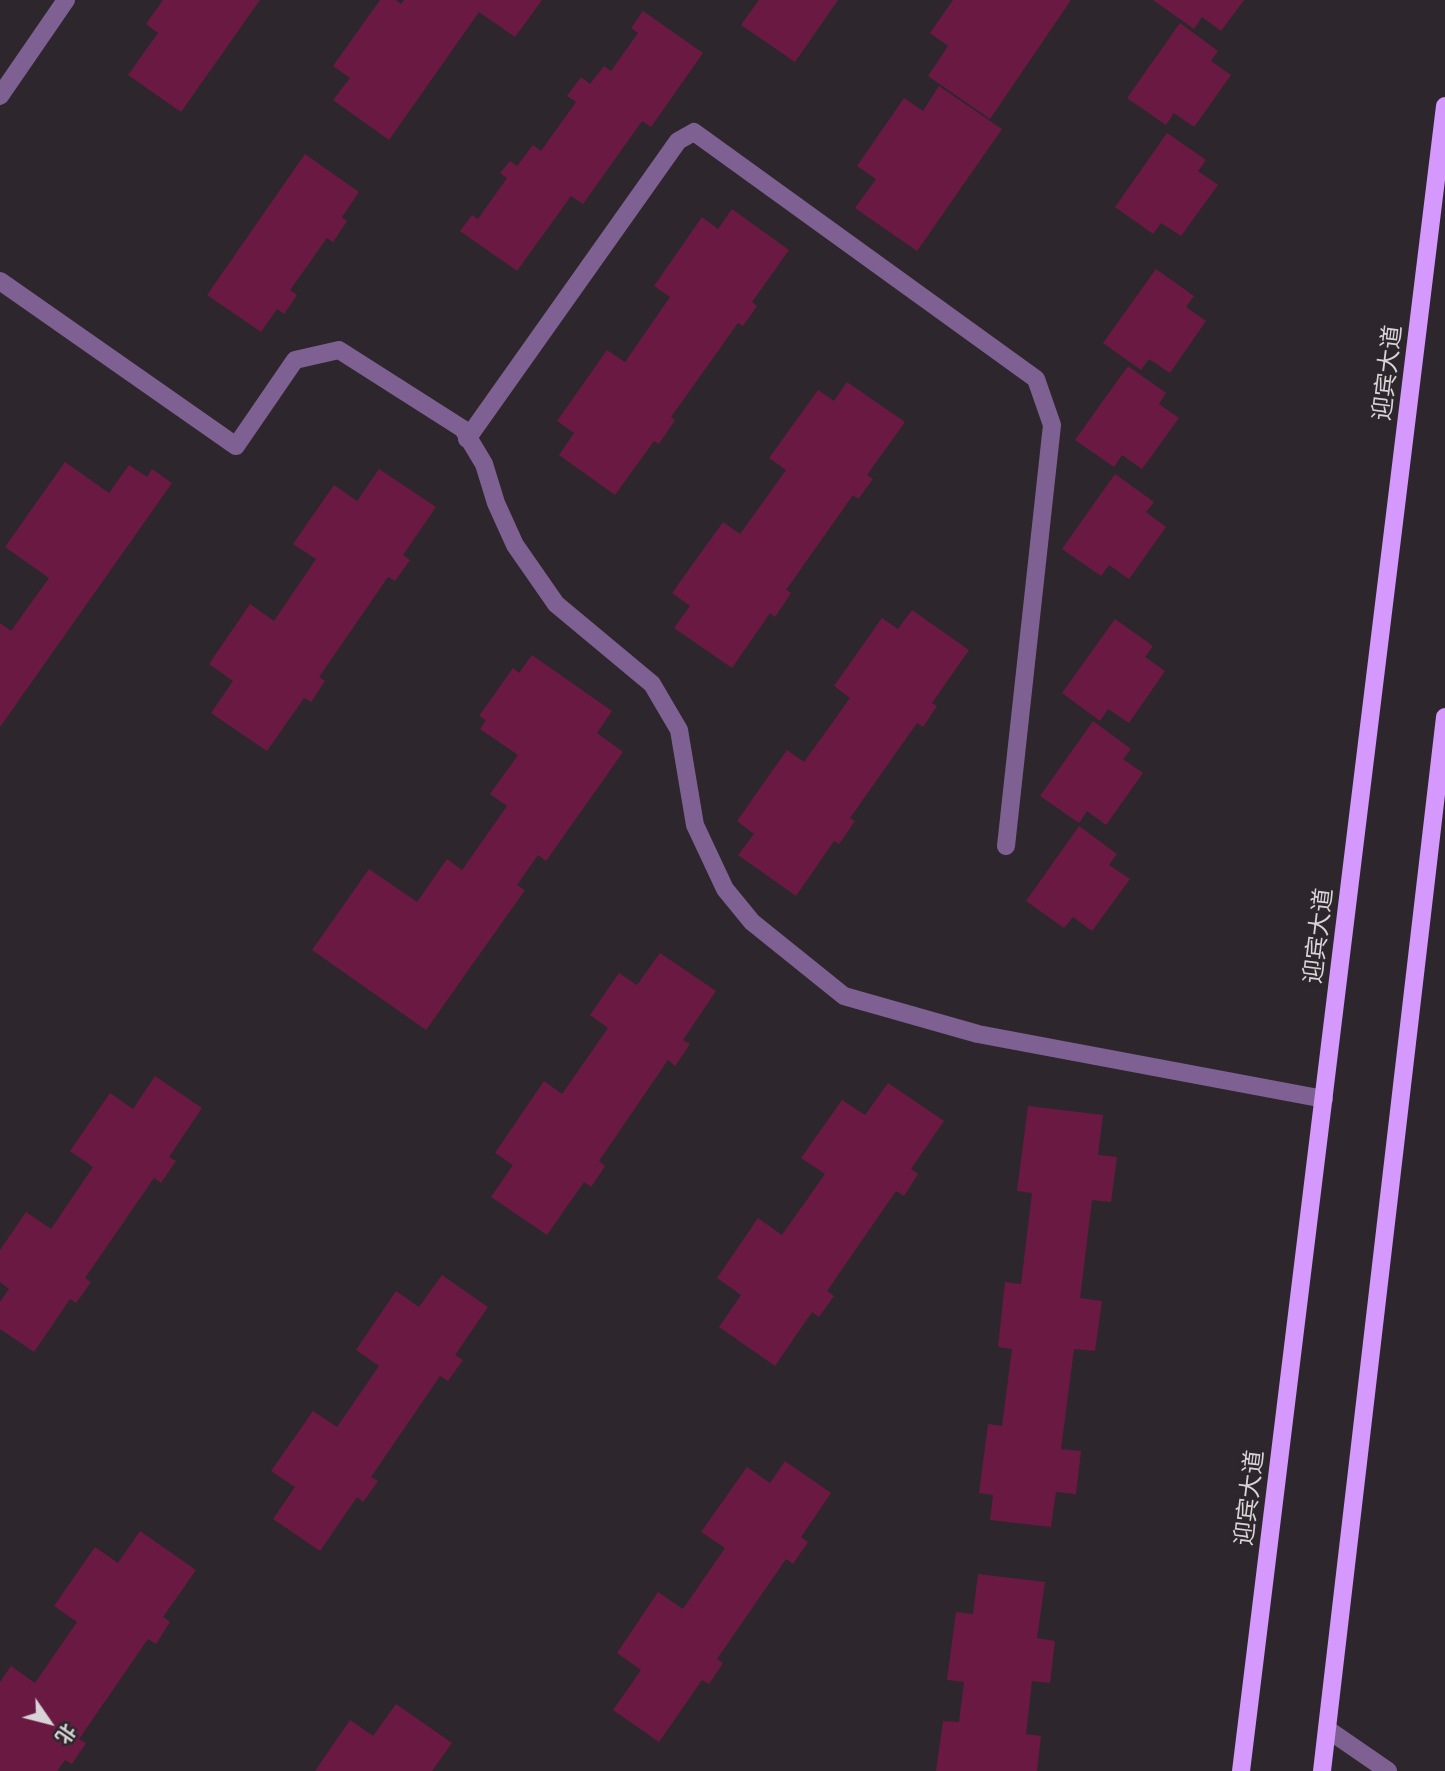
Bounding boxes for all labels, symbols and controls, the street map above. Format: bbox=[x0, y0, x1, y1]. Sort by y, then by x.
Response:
street label: 迎宾大道 bbox=[1368, 324, 1408, 422]
street label: 迎宾大道 bbox=[1299, 887, 1339, 985]
street label: 迎宾大道 bbox=[1230, 1449, 1270, 1547]
north arrow bbox=[14, 1687, 84, 1757]
text: 北 bbox=[51, 1719, 81, 1749]

